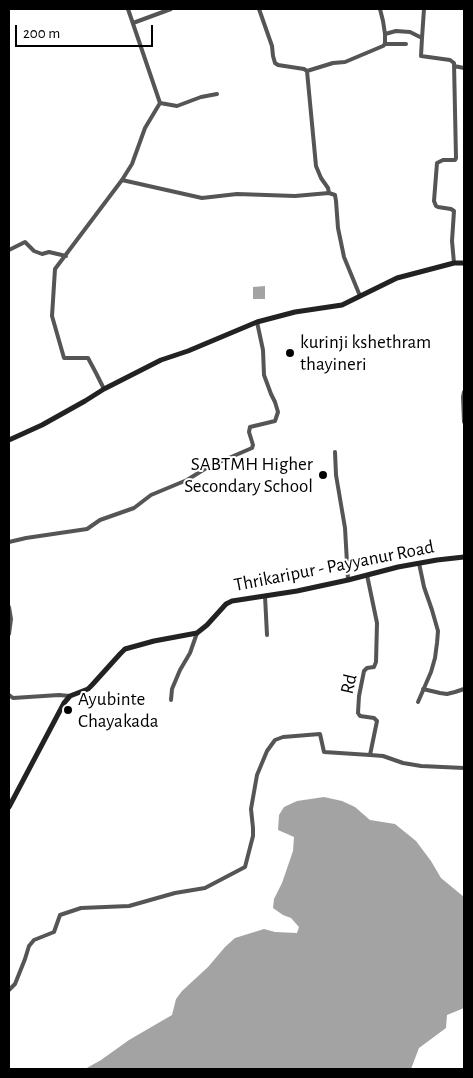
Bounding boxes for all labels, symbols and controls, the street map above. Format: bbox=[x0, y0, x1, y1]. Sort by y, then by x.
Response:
scale bar bbox=[18, 15, 155, 47]
text: 200 m bbox=[23, 26, 60, 41]
place label: kurinji kshethram thayineri bbox=[300, 331, 431, 375]
marker: kurinji kshethram thayineri bbox=[284, 347, 296, 359]
place label: SABTMH Higher Secondary School bbox=[184, 453, 313, 497]
marker: SABTMH Higher Secondary School bbox=[317, 469, 329, 481]
street label: Thrikaripur - Payyanur Road bbox=[232, 535, 436, 597]
street label: Rd bbox=[336, 672, 362, 696]
place label: Ayubinte Chayakada bbox=[78, 688, 159, 732]
marker: Ayubinte Chayakada bbox=[62, 704, 74, 716]

